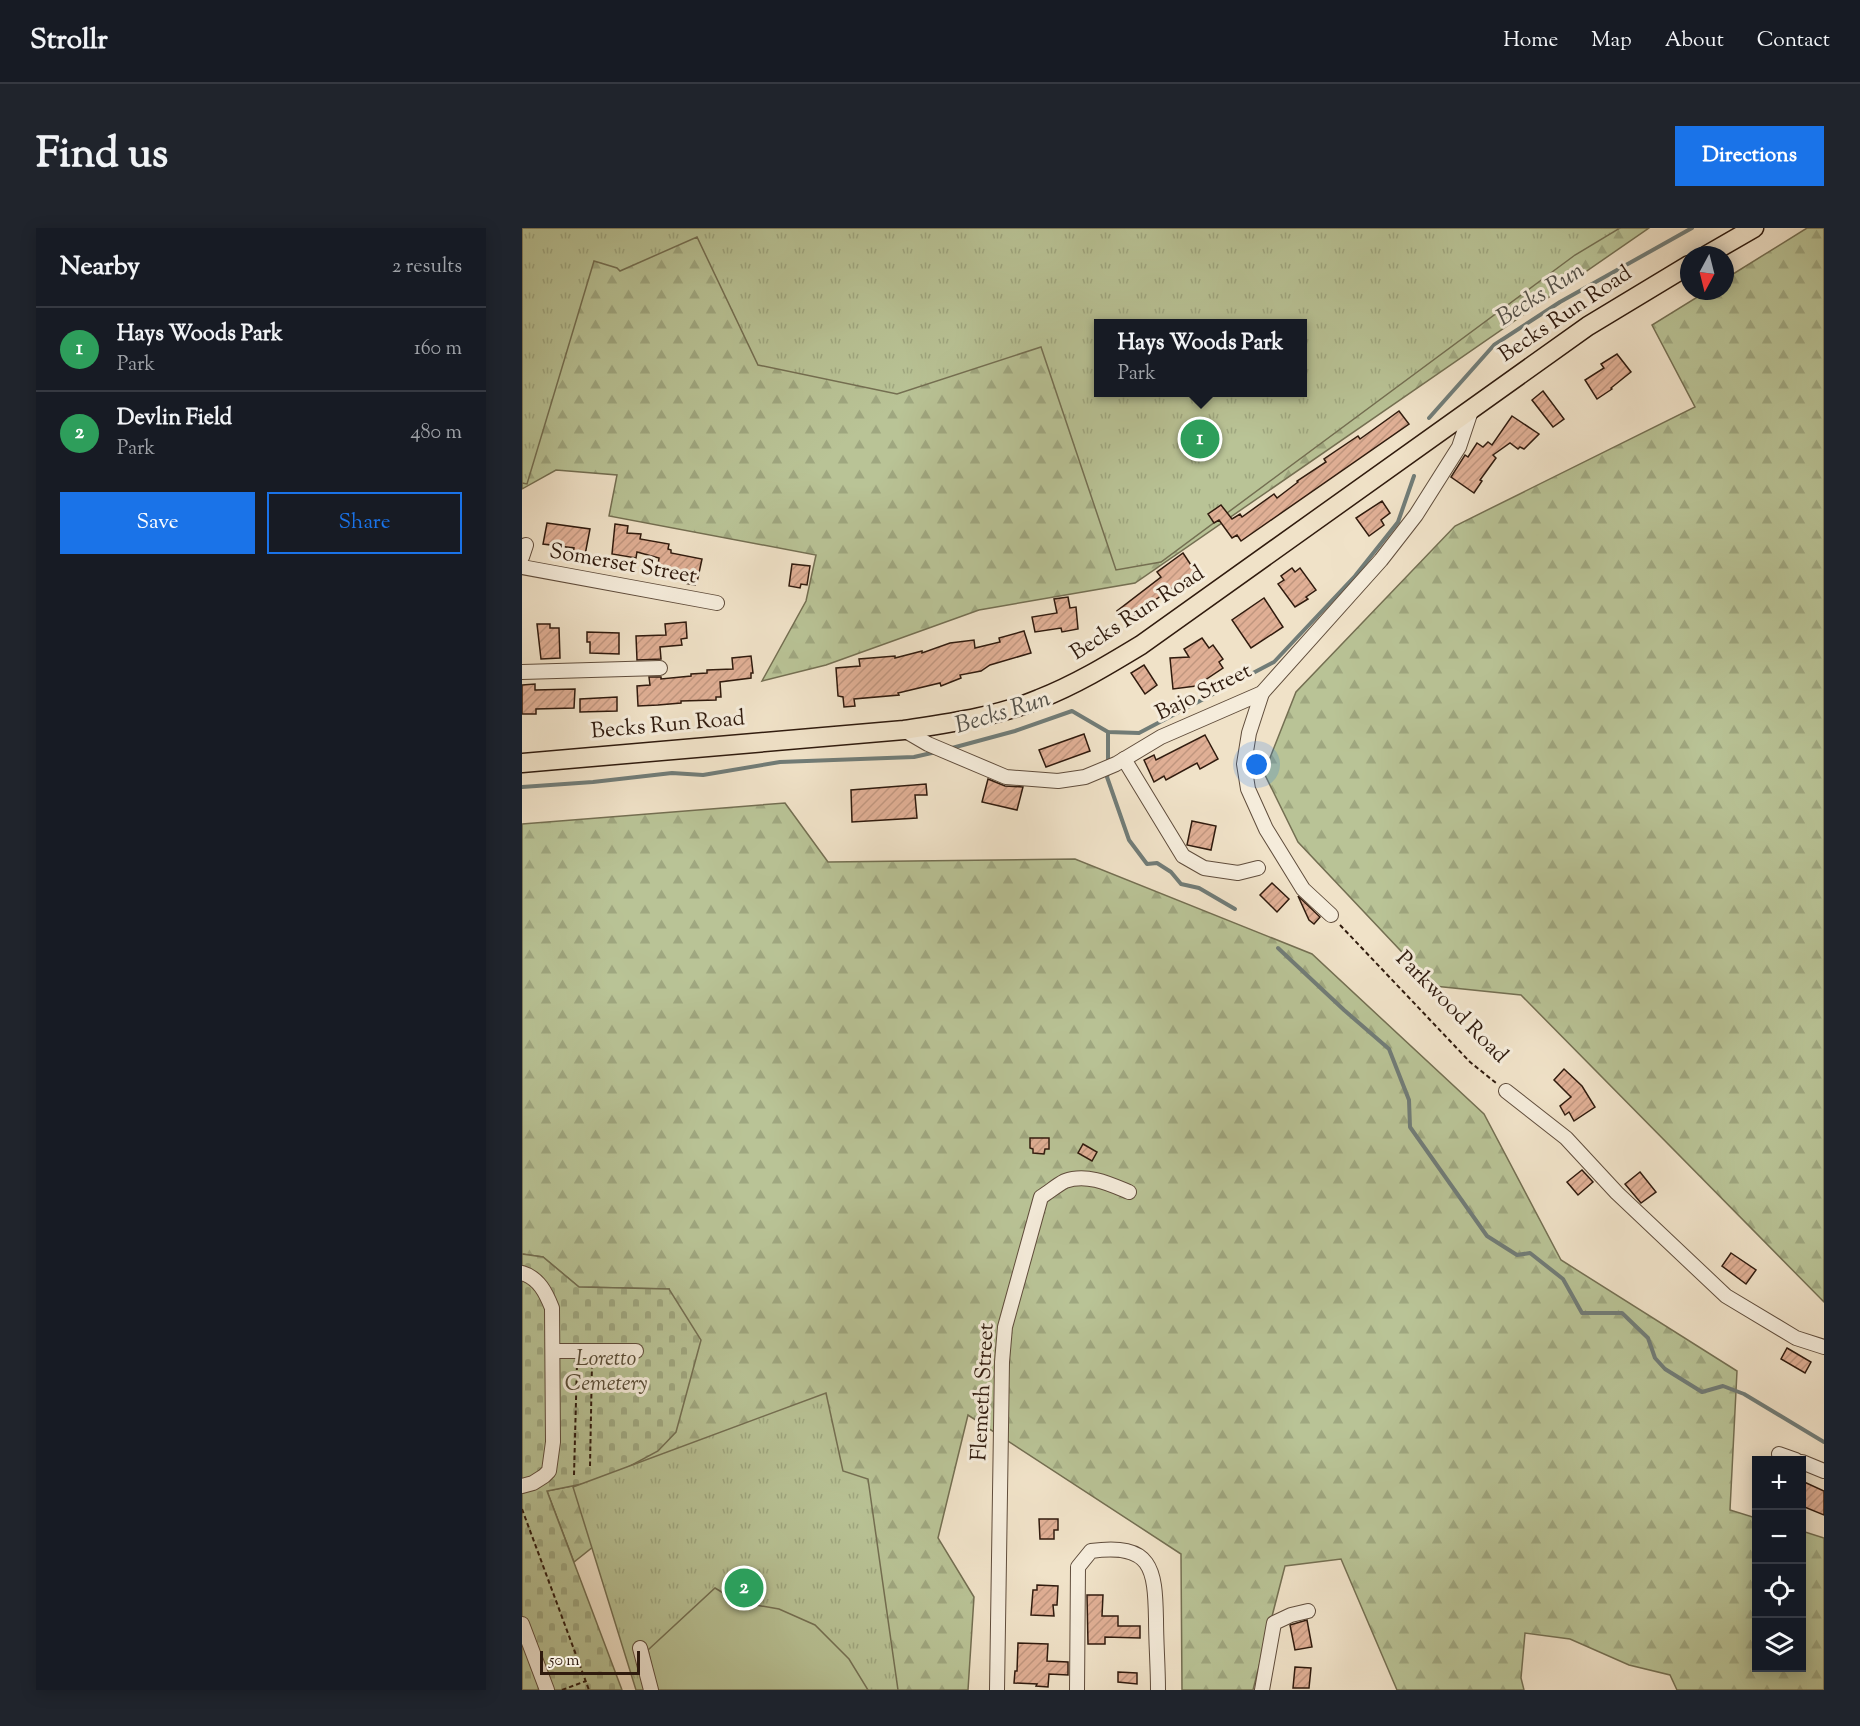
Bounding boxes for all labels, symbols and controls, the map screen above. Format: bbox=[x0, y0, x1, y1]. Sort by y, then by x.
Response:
text: Strollr bbox=[30, 21, 108, 61]
text: Home bbox=[1503, 26, 1558, 56]
text: Map bbox=[1591, 26, 1632, 56]
text: About bbox=[1665, 26, 1724, 56]
text: Contact bbox=[1757, 26, 1830, 56]
text: Find us bbox=[36, 126, 168, 186]
button: Directions bbox=[1675, 126, 1824, 186]
north arrow bbox=[1680, 246, 1734, 300]
text: Nearby bbox=[60, 249, 140, 286]
text: 2 results bbox=[392, 253, 462, 282]
water label: Becks Run bbox=[1490, 254, 1592, 335]
street label: Becks Run Road bbox=[1493, 259, 1639, 371]
text: Hays Woods Park bbox=[117, 319, 283, 351]
popup bbox=[1094, 319, 1307, 397]
text: Hays Woods Park bbox=[1118, 328, 1283, 360]
text: 1 bbox=[76, 335, 83, 364]
text: 160 m bbox=[414, 335, 462, 364]
text: Park bbox=[117, 351, 155, 380]
text: Park bbox=[1118, 360, 1156, 389]
text: Devlin Field bbox=[117, 403, 232, 435]
pin: 1 bbox=[1180, 416, 1220, 462]
text: 2 bbox=[75, 419, 84, 448]
text: 480 m bbox=[411, 419, 462, 448]
text: Park bbox=[117, 435, 155, 464]
button: Save bbox=[60, 492, 255, 554]
button: Share bbox=[267, 492, 462, 554]
street label: Somerset Street bbox=[547, 536, 700, 594]
street label: Becks Run Road bbox=[1065, 559, 1211, 669]
street label: Bajo Street bbox=[1151, 656, 1258, 730]
water label: Becks Run bbox=[951, 682, 1055, 744]
street label: Becks Run Road bbox=[590, 703, 746, 749]
your location bbox=[1242, 750, 1271, 779]
street label: Parkwood Road bbox=[1387, 944, 1515, 1072]
street label: Flemeth Street bbox=[964, 1322, 1004, 1462]
park label: Loretto Cemetery bbox=[565, 1344, 647, 1401]
map controls bbox=[1752, 1456, 1806, 1672]
button: + bbox=[1752, 1456, 1806, 1510]
button: − bbox=[1752, 1510, 1806, 1564]
button: locate bbox=[1752, 1564, 1806, 1618]
pin: 2 bbox=[724, 1566, 764, 1610]
button: layers bbox=[1752, 1618, 1806, 1672]
scale bar bbox=[540, 1648, 640, 1676]
text: 50 m bbox=[549, 1650, 580, 1673]

